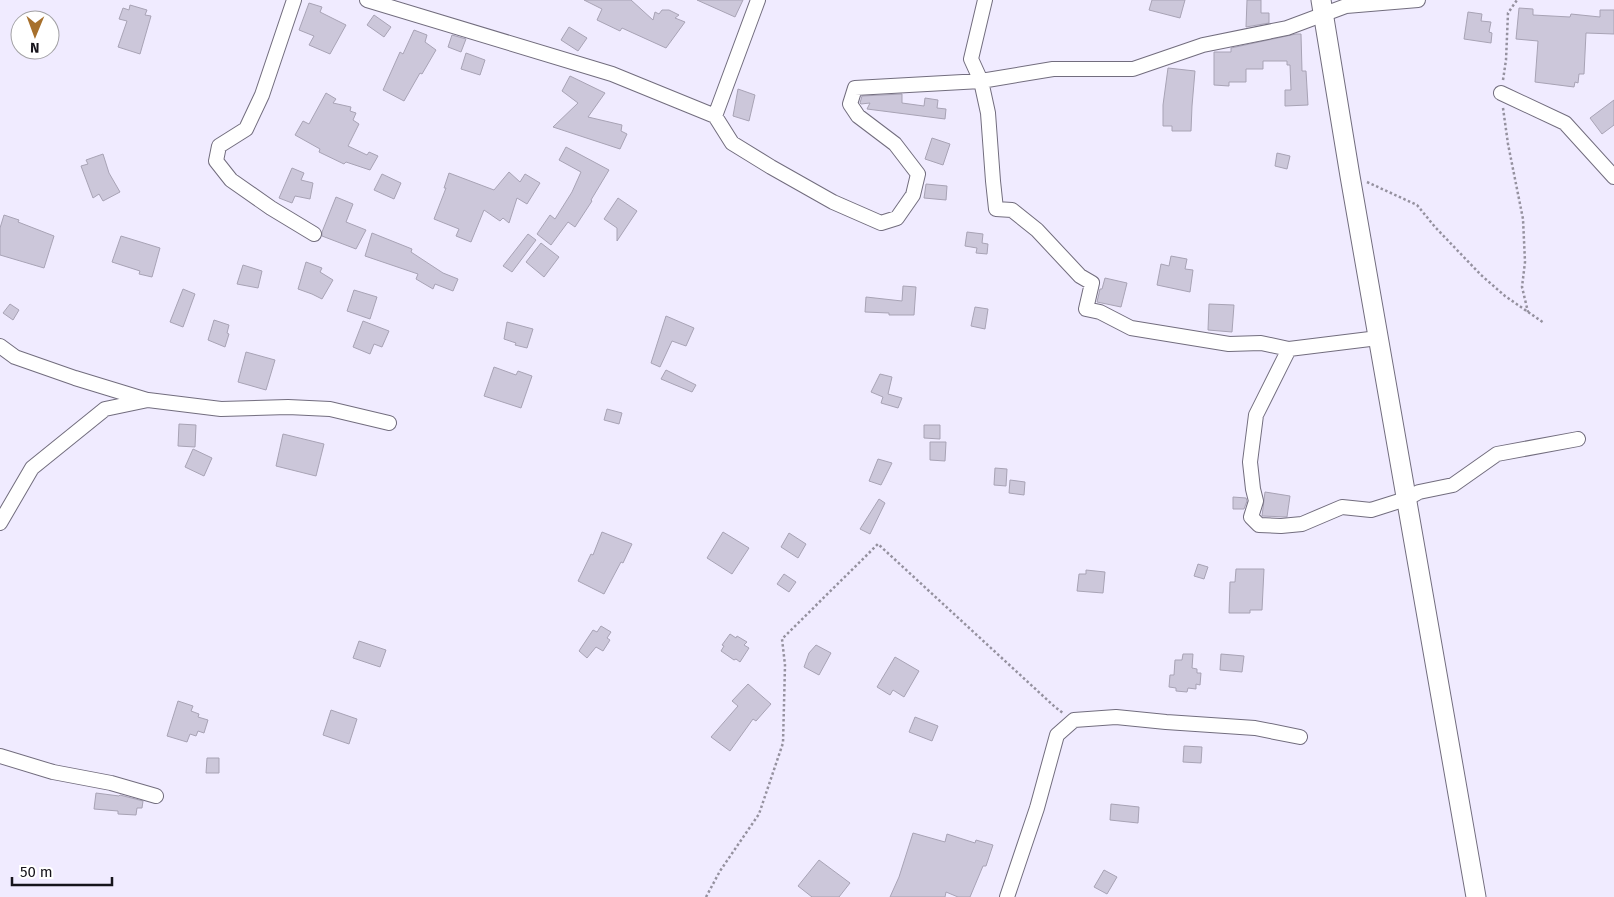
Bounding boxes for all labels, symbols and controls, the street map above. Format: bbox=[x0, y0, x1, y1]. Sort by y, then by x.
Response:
north arrow bbox=[10, 10, 60, 60]
text: N bbox=[30, 39, 40, 56]
scale bar bbox=[12, 854, 112, 886]
text: 50 m bbox=[20, 863, 53, 881]

